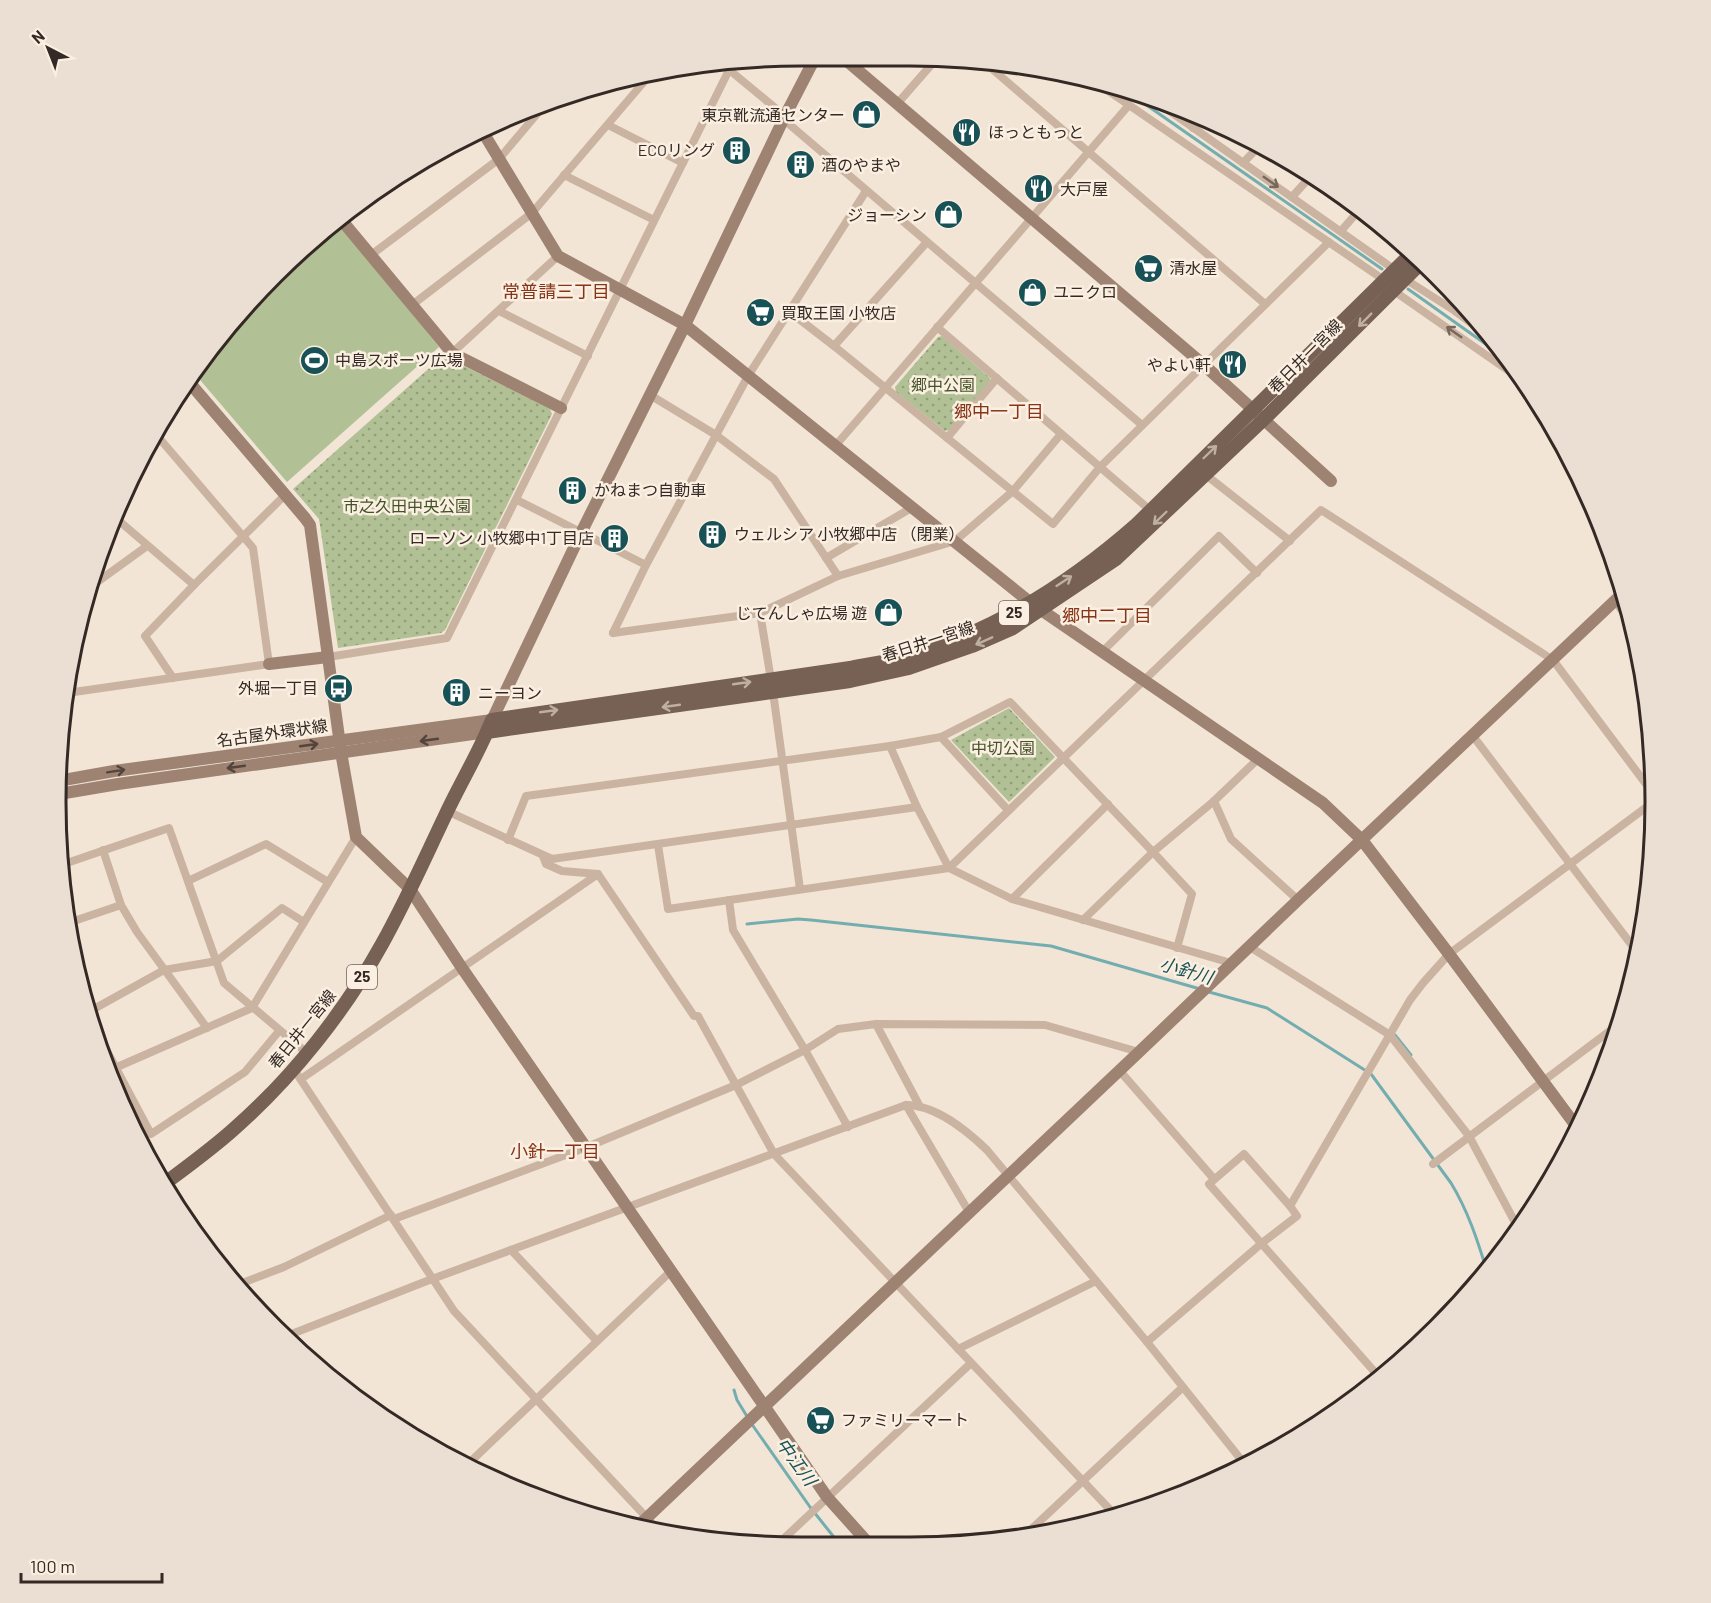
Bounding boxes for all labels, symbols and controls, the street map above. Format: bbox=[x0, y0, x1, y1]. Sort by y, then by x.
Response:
north arrow bbox=[18, 18, 78, 78]
text: N bbox=[27, 26, 48, 47]
shop icon: 東京靴流通センター bbox=[850, 99, 882, 131]
place label: 東京靴流通センター bbox=[701, 105, 845, 124]
restaurant icon: ほっともっと bbox=[951, 116, 983, 148]
place label: ほっともっと bbox=[988, 122, 1084, 141]
building icon: ECOリング bbox=[720, 134, 752, 166]
place label: ECOリング bbox=[638, 140, 715, 159]
building icon: 酒のやまや bbox=[784, 149, 816, 181]
place label: 酒のやまや bbox=[821, 155, 901, 174]
restaurant icon: 大戸屋 bbox=[1023, 173, 1055, 205]
one-way arrow bbox=[1262, 176, 1278, 188]
place label: 大戸屋 bbox=[1060, 179, 1108, 198]
shop icon: ジョーシン bbox=[932, 199, 964, 231]
place label: ジョーシン bbox=[847, 205, 927, 224]
supermarket icon: 清水屋 bbox=[1132, 252, 1164, 284]
place label: 清水屋 bbox=[1169, 258, 1217, 277]
shop icon: ユニクロ bbox=[1016, 276, 1048, 308]
district label: 常普請三丁目 bbox=[502, 280, 610, 302]
place label: ユニクロ bbox=[1053, 282, 1117, 301]
supermarket icon: 買取王国 小牧店 bbox=[744, 297, 776, 329]
place label: 買取王国 小牧店 bbox=[781, 303, 896, 322]
one-way arrow bbox=[1357, 312, 1372, 327]
street label: 春日井一宮線 bbox=[1264, 315, 1345, 396]
one-way arrow bbox=[1446, 326, 1463, 338]
sports icon: 中島スポーツ広場 bbox=[298, 344, 330, 376]
restaurant icon: やよい軒 bbox=[1216, 349, 1248, 381]
place label: 中島スポーツ広場 bbox=[335, 350, 463, 369]
place label: やよい軒 bbox=[1147, 355, 1211, 374]
park label: 郷中公園 bbox=[911, 375, 975, 394]
district label: 郷中一丁目 bbox=[954, 400, 1044, 422]
one-way arrow bbox=[1202, 445, 1217, 459]
building icon: かねまつ自動車 bbox=[557, 474, 589, 506]
place label: かねまつ自動車 bbox=[594, 480, 706, 499]
park label: 市之久田中央公園 bbox=[343, 496, 471, 515]
one-way arrow bbox=[1153, 511, 1168, 525]
building icon: ウェルシア 小牧郷中店 （閉業） bbox=[697, 518, 729, 550]
building icon: ローソン 小牧郷中1丁目店 bbox=[599, 522, 631, 554]
place label: ウェルシア 小牧郷中店 （閉業） bbox=[734, 524, 964, 543]
place label: ローソン 小牧郷中1丁目店 bbox=[409, 528, 594, 547]
one-way arrow bbox=[1055, 575, 1072, 587]
shop icon: じてんしゃ広場 遊 bbox=[872, 597, 904, 629]
road number: 25 bbox=[999, 601, 1029, 625]
place label: じてんしゃ広場 遊 bbox=[736, 603, 867, 622]
district label: 郷中二丁目 bbox=[1062, 604, 1152, 626]
street label: 春日井一宮線 bbox=[879, 617, 976, 664]
one-way arrow bbox=[975, 636, 993, 647]
bus stop icon: 外堀一丁目 bbox=[323, 672, 355, 704]
building icon: ニーヨン bbox=[441, 677, 473, 709]
one-way arrow bbox=[732, 677, 752, 688]
place label: 外堀一丁目 bbox=[238, 678, 318, 697]
place label: ニーヨン bbox=[478, 683, 542, 702]
one-way arrow bbox=[661, 701, 681, 712]
one-way arrow bbox=[539, 706, 559, 717]
street label: 名古屋外環状線 bbox=[215, 715, 329, 750]
one-way arrow bbox=[419, 735, 439, 746]
park label: 中切公園 bbox=[971, 738, 1035, 757]
one-way arrow bbox=[298, 739, 318, 750]
one-way arrow bbox=[226, 762, 246, 773]
one-way arrow bbox=[105, 766, 125, 777]
water label: 小針川 bbox=[1157, 952, 1217, 989]
road number: 25 bbox=[347, 965, 377, 989]
street label: 春日井一宮線 bbox=[264, 985, 339, 1072]
district label: 小針一丁目 bbox=[510, 1140, 600, 1162]
supermarket icon: ファミリーマート bbox=[804, 1404, 836, 1436]
place label: ファミリーマート bbox=[841, 1410, 969, 1429]
water label: 中江川 bbox=[772, 1433, 823, 1491]
scale bar bbox=[21, 1546, 162, 1584]
text: 100 m bbox=[30, 1555, 75, 1577]

